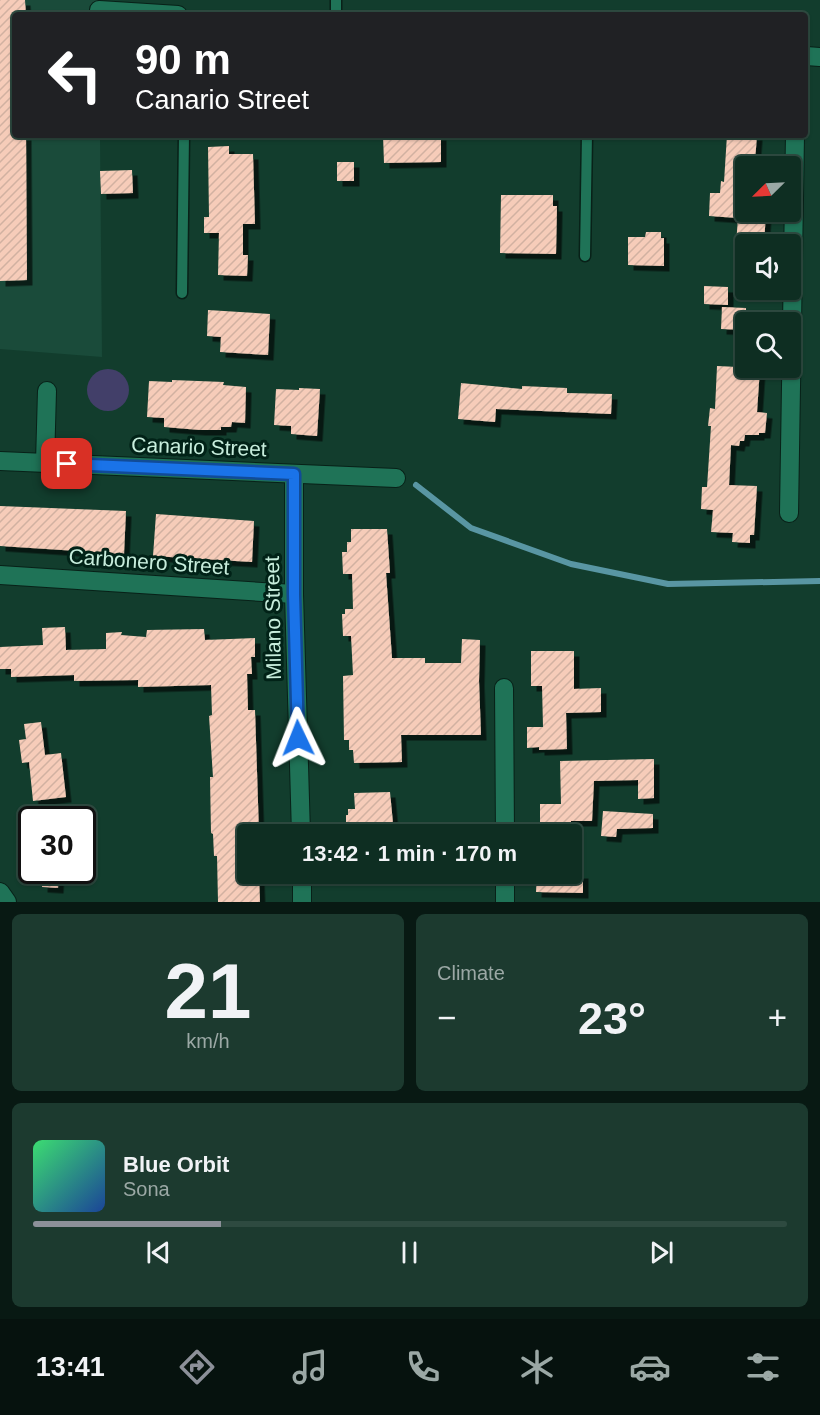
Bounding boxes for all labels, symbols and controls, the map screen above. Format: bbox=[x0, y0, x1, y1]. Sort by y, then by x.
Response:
icon: left bbox=[36, 36, 114, 114]
text: 90 m bbox=[135, 36, 231, 83]
text: Canario Street bbox=[135, 85, 309, 115]
north arrow bbox=[735, 156, 801, 222]
map controls bbox=[735, 156, 801, 378]
button: sound bbox=[735, 234, 801, 300]
button: search bbox=[735, 312, 801, 378]
street label: Canario Street bbox=[131, 433, 267, 460]
pin bbox=[41, 438, 92, 489]
icon: arrive bbox=[50, 447, 83, 480]
street label: Carbonero Street bbox=[68, 544, 230, 579]
street label: Milano Street bbox=[260, 556, 285, 680]
position arrow bbox=[266, 706, 330, 770]
speed limit sign: 30 bbox=[18, 806, 96, 884]
text: 13:42 · 1 min · 170 m bbox=[302, 841, 517, 866]
text: 21 bbox=[165, 947, 251, 1035]
text: Climate bbox=[437, 962, 505, 984]
text: 23° bbox=[578, 993, 646, 1044]
text: − bbox=[437, 999, 456, 1036]
text: + bbox=[768, 999, 787, 1036]
text: km/h bbox=[186, 1030, 230, 1052]
text: Blue Orbit bbox=[123, 1152, 229, 1177]
text: Sona bbox=[123, 1178, 170, 1200]
icon: previous bbox=[142, 1236, 175, 1269]
icon: pause bbox=[393, 1236, 426, 1269]
icon: next bbox=[645, 1236, 678, 1269]
icon: directions bbox=[176, 1346, 218, 1388]
icon: music bbox=[289, 1346, 331, 1388]
icon: phone bbox=[402, 1346, 444, 1388]
icon: climate bbox=[516, 1346, 558, 1388]
icon: car bbox=[629, 1346, 671, 1388]
icon: filters bbox=[742, 1346, 784, 1388]
text: 13:41 bbox=[36, 1352, 105, 1382]

